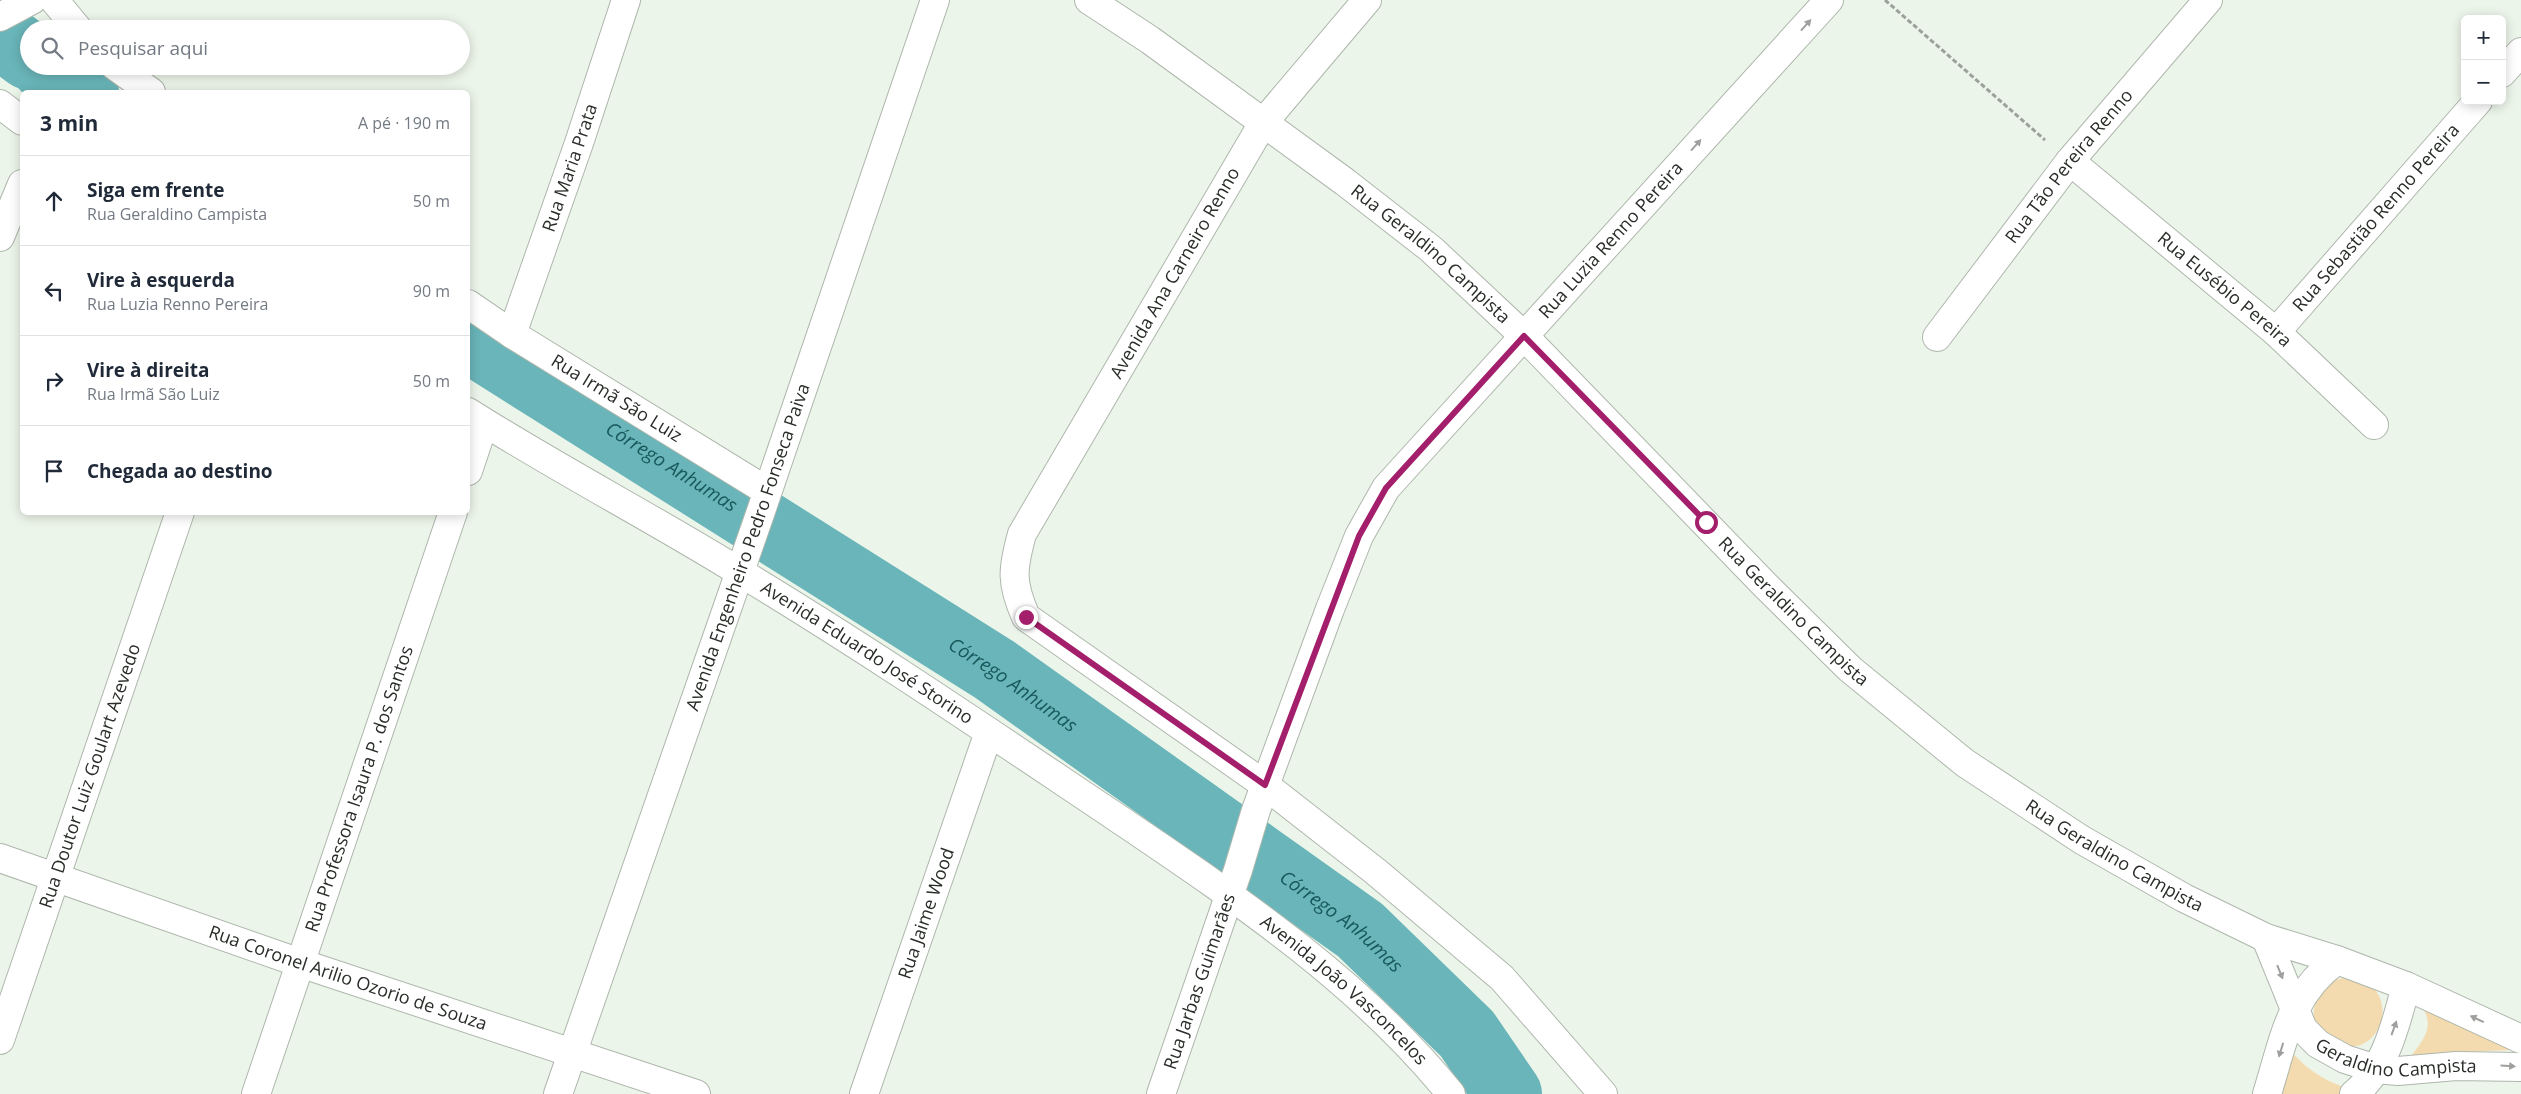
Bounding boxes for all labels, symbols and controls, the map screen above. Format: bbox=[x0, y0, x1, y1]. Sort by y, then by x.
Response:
map controls bbox=[2461, 15, 2506, 105]
button: + bbox=[2461, 15, 2506, 60]
one-way arrow bbox=[1800, 19, 1811, 32]
search box bbox=[20, 20, 470, 75]
icon: search bbox=[38, 34, 66, 62]
text: Pesquisar aqui bbox=[78, 35, 208, 61]
button: − bbox=[2461, 60, 2506, 105]
street label: Rua Tão Pereira Renno bbox=[1999, 83, 2138, 248]
street label: Rua Maria Prata bbox=[536, 100, 602, 235]
text: 3 min bbox=[40, 109, 98, 137]
text: A pé · 190 m bbox=[358, 112, 450, 134]
street label: Rua Sebastião Renno Pereira bbox=[2287, 118, 2464, 316]
one-way arrow bbox=[1690, 140, 1702, 152]
street label: Rua Luzia Renno Pereira bbox=[1533, 156, 1688, 323]
street label: Avenida Ana Carneiro Renno bbox=[1104, 162, 1245, 383]
text: Siga em frente bbox=[87, 177, 224, 203]
street label: Rua Geraldino Campista bbox=[1347, 178, 1516, 328]
icon: ahead bbox=[40, 187, 68, 215]
text: 50 m bbox=[413, 190, 450, 212]
text: Rua Geraldino Campista bbox=[87, 203, 267, 225]
street label: Rua Eusébio Pereira bbox=[2153, 226, 2297, 352]
text: Vire à esquerda bbox=[87, 267, 235, 293]
icon: left bbox=[40, 277, 68, 305]
text: 90 m bbox=[413, 280, 450, 302]
text: Rua Luzia Renno Pereira bbox=[87, 293, 268, 315]
street label: Rua Irmã São Luiz bbox=[547, 348, 687, 447]
text: Vire à direita bbox=[87, 357, 210, 383]
icon: right bbox=[40, 367, 68, 395]
text: 50 m bbox=[413, 370, 450, 392]
street label: Avenida Engenheiro Pedro Fonseca Paiva bbox=[679, 380, 815, 714]
text: Rua Irmã São Luiz bbox=[87, 383, 220, 405]
water label: Córrego Anhumas bbox=[601, 415, 743, 518]
icon: arrive bbox=[40, 457, 68, 485]
text: Chegada ao destino bbox=[87, 458, 273, 484]
route start bbox=[1695, 511, 1718, 534]
street label: Rua Geraldino Campista bbox=[1714, 531, 1874, 691]
street label: Avenida Eduardo José Storino bbox=[757, 575, 978, 729]
route end bbox=[1015, 606, 1038, 629]
water label: Córrego Anhumas bbox=[944, 631, 1083, 738]
street label: Rua Doutor Luiz Goulart Azevedo bbox=[33, 640, 145, 911]
street label: Rua Professora Isaura P. dos Santos bbox=[299, 642, 418, 935]
street label: Rua Geraldino Campista bbox=[2021, 793, 2208, 917]
street label: Rua Jaime Wood bbox=[892, 844, 959, 982]
water label: Córrego Anhumas bbox=[1275, 864, 1409, 978]
street label: Rua Jarbas Guimarães bbox=[1157, 890, 1240, 1072]
street label: Avenida João Vasconcelos bbox=[1256, 909, 1433, 1069]
street label: Rua Coronel Arilio Ozorio de Souza bbox=[206, 919, 490, 1035]
one-way arrow bbox=[2277, 965, 2285, 979]
one-way arrow bbox=[2470, 1014, 2484, 1022]
one-way arrow bbox=[2391, 1021, 2398, 1036]
street label: Geraldino Campista bbox=[2311, 1032, 2477, 1082]
one-way arrow bbox=[2276, 1043, 2284, 1058]
one-way arrow bbox=[2500, 1063, 2516, 1071]

